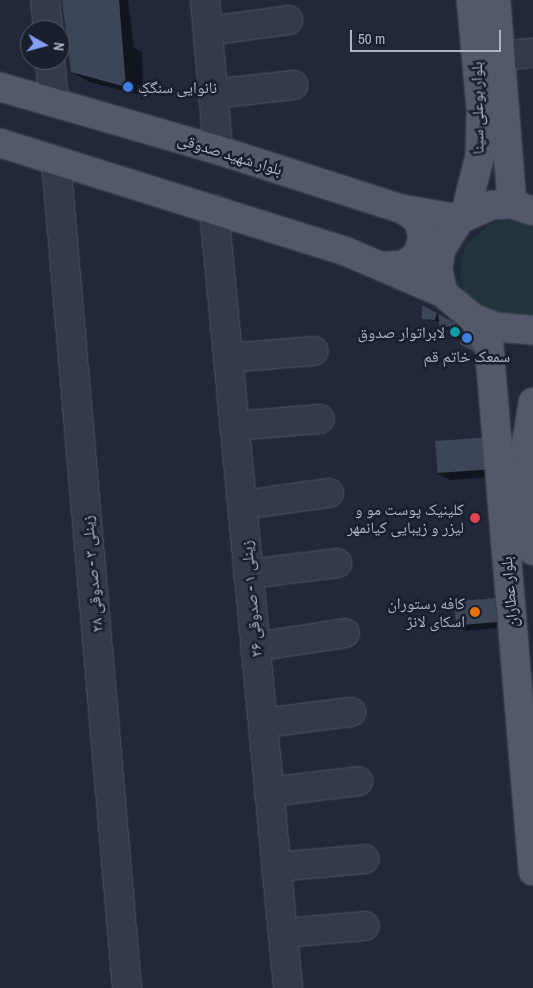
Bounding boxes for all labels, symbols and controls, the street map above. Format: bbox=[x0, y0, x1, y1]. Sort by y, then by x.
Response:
north arrow bbox=[20, 20, 70, 70]
scale bar bbox=[353, 20, 504, 52]
text: 50 m bbox=[358, 28, 385, 49]
text: N bbox=[49, 41, 68, 52]
street label: بلوار بوعلی سینا bbox=[467, 61, 487, 155]
place label: نانوایی سنگکِ bbox=[138, 77, 217, 97]
marker: نانوایی سنگکِ bbox=[122, 81, 134, 93]
street label: بلوار شهید صدوقی bbox=[175, 129, 285, 179]
place label: لابراتوار صدوق bbox=[357, 322, 445, 342]
marker: لابراتوار صدوق bbox=[449, 326, 461, 338]
marker: سمعک خاتم قم bbox=[461, 332, 473, 344]
place label: سمعک خاتم قم bbox=[424, 346, 510, 366]
place label: کلینیک پوست مو و لیزر و زیبایی کیانمهر bbox=[347, 499, 464, 537]
marker: کلینیک پوست مو و لیزر و زیبایی کیانمهر bbox=[468, 511, 482, 525]
street label: زینلی ۳ - صدوقی ۲۸ bbox=[77, 515, 107, 633]
street label: زینلی ۱ - صدوقی ۲۶ bbox=[236, 540, 266, 658]
street label: بلوار عطاران bbox=[496, 556, 522, 628]
place label: کافه رستوران اسکای لانژ bbox=[387, 593, 465, 631]
marker: کافه رستوران اسکای لانژ bbox=[469, 606, 481, 618]

